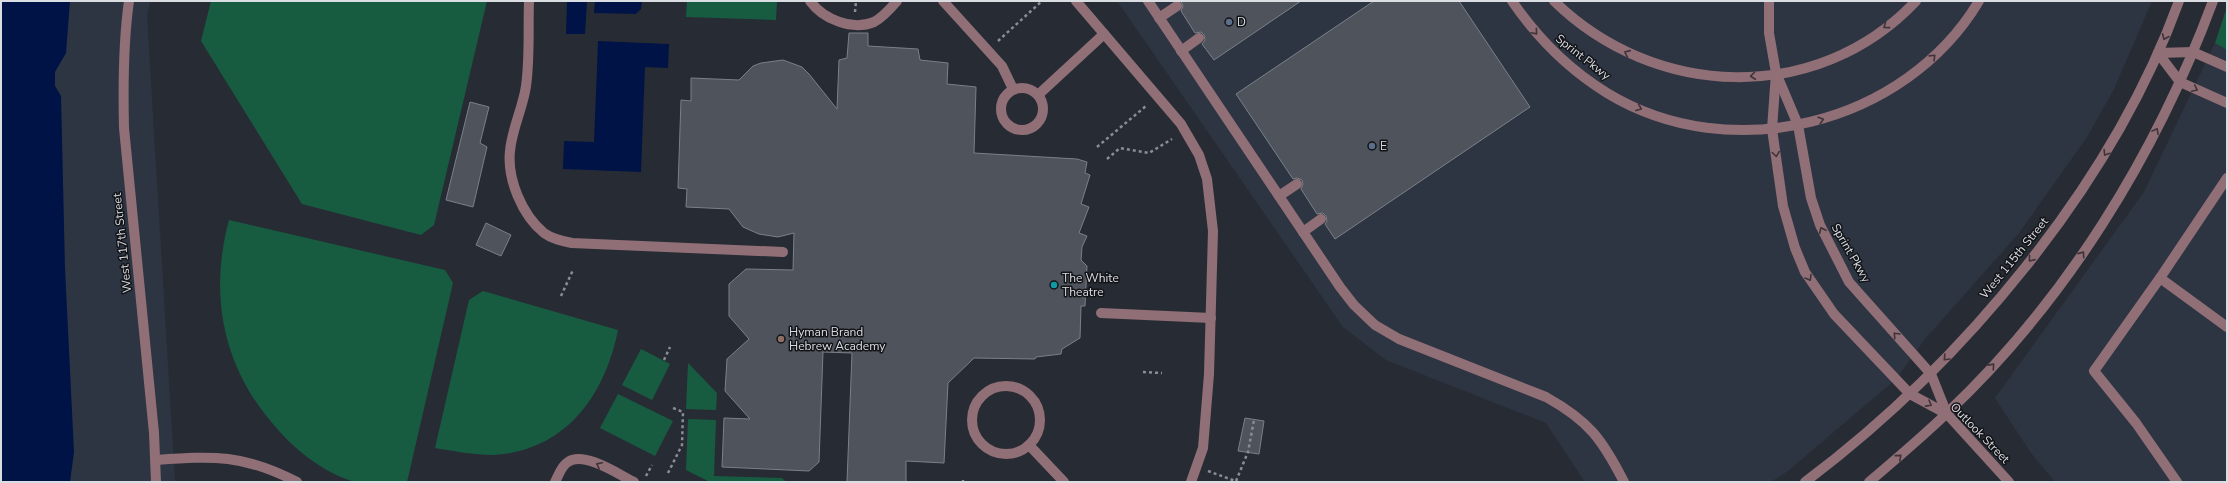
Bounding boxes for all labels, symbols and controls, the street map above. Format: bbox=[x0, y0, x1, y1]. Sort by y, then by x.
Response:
place label: D bbox=[1237, 14, 1246, 30]
marker: D bbox=[1224, 17, 1234, 27]
one-way arrow bbox=[1883, 21, 1890, 29]
one-way arrow bbox=[1531, 28, 1538, 35]
street label: Sprint Pkwy bbox=[1552, 31, 1614, 84]
one-way arrow bbox=[2162, 33, 2170, 41]
one-way arrow bbox=[1624, 50, 1632, 58]
one-way arrow bbox=[1928, 54, 1936, 62]
one-way arrow bbox=[1750, 72, 1756, 81]
one-way arrow bbox=[2191, 84, 2199, 92]
one-way arrow bbox=[1636, 104, 1643, 112]
one-way arrow bbox=[1817, 116, 1824, 125]
one-way arrow bbox=[2151, 128, 2159, 135]
place label: E bbox=[1380, 138, 1387, 154]
marker: E bbox=[1367, 141, 1377, 151]
one-way arrow bbox=[2103, 149, 2110, 156]
one-way arrow bbox=[1771, 151, 1780, 157]
street label: West 117th Street bbox=[109, 191, 135, 294]
street label: West 115th Street bbox=[1976, 213, 2052, 302]
street label: Sprint Pkwy bbox=[1828, 221, 1875, 286]
one-way arrow bbox=[1819, 226, 1827, 234]
one-way arrow bbox=[2077, 251, 2085, 258]
one-way arrow bbox=[2028, 254, 2035, 261]
place label: The White Theatre bbox=[1062, 270, 1119, 300]
one-way arrow bbox=[1805, 274, 1812, 281]
marker: The White Theatre bbox=[1049, 280, 1059, 290]
place label: Hyman Brand Hebrew Academy bbox=[789, 324, 886, 354]
one-way arrow bbox=[1894, 332, 1901, 340]
marker: Hyman Brand Hebrew Academy bbox=[776, 334, 786, 344]
one-way arrow bbox=[1944, 353, 1951, 360]
one-way arrow bbox=[1987, 364, 1994, 371]
one-way arrow bbox=[1925, 399, 1932, 406]
street label: Outlook Street bbox=[1947, 399, 2014, 467]
one-way arrow bbox=[1894, 454, 1901, 461]
one-way arrow bbox=[596, 462, 603, 470]

